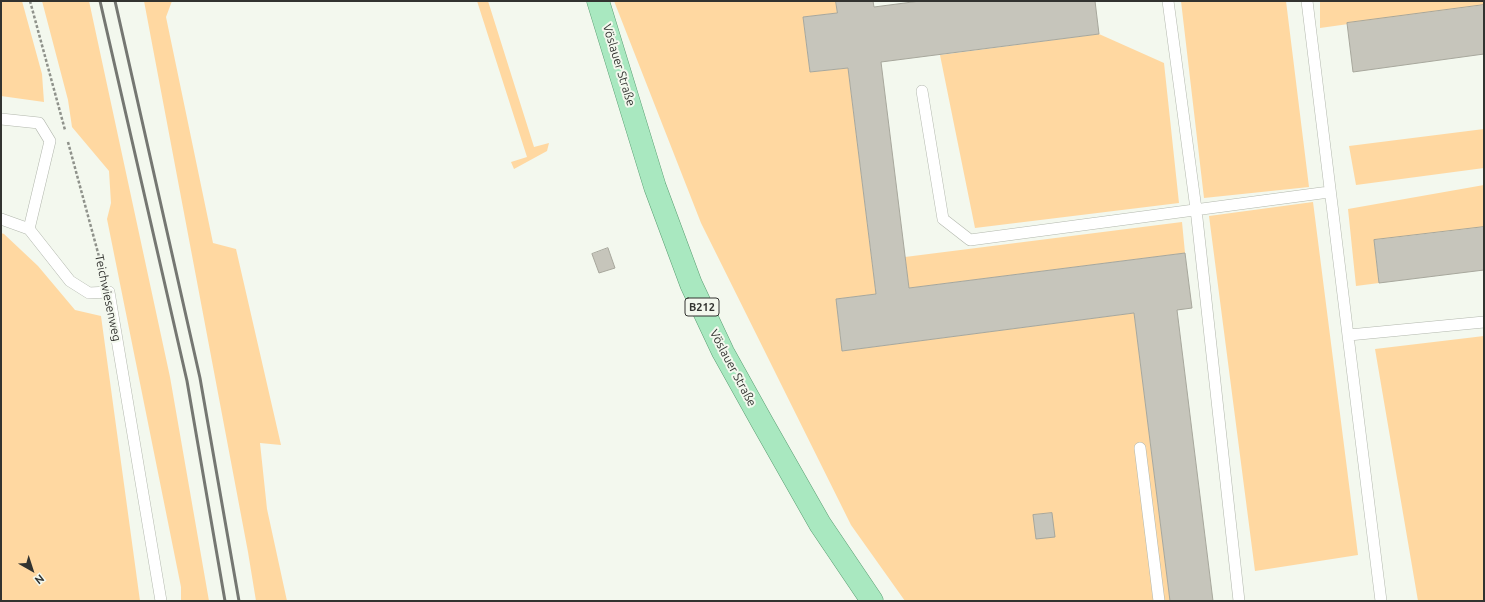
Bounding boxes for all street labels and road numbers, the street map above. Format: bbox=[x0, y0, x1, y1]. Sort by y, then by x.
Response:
street label: Vöslauer Straße bbox=[600, 22, 638, 108]
street label: Teichwiesenweg bbox=[92, 253, 124, 343]
road number: B212 bbox=[685, 298, 719, 316]
street label: Vöslauer Straße bbox=[707, 327, 759, 409]

